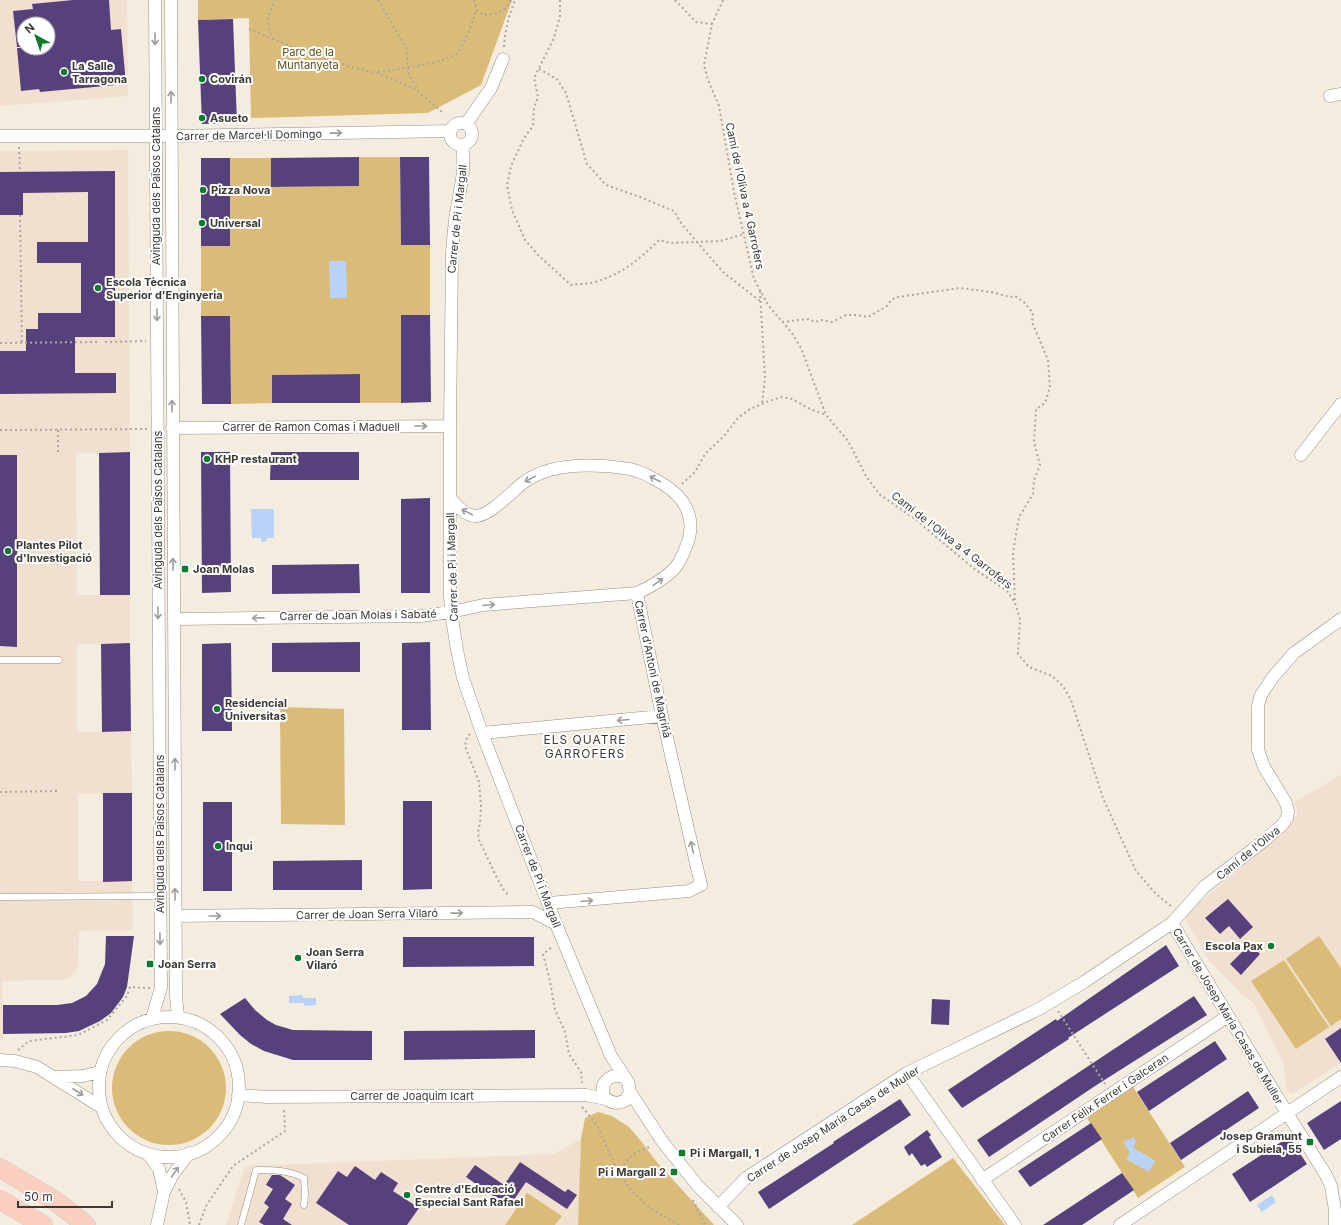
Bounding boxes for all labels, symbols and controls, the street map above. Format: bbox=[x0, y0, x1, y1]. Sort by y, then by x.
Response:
north arrow bbox=[16, 16, 56, 56]
text: N bbox=[22, 20, 37, 36]
one-way arrow bbox=[151, 32, 159, 45]
park label: Parc de la Muntanyeta bbox=[277, 45, 339, 72]
place label: La Salle Tarragona bbox=[72, 59, 127, 86]
marker: La Salle Tarragona bbox=[59, 67, 69, 77]
place label: Covirán bbox=[210, 72, 252, 86]
marker: Covirán bbox=[197, 74, 207, 84]
one-way arrow bbox=[167, 91, 175, 104]
street label: Avinguda dels Països Catalans bbox=[149, 107, 163, 265]
place label: Asueto bbox=[210, 111, 249, 125]
marker: Asueto bbox=[197, 113, 207, 123]
street label: Camí de l'Oliva a 4 Garrofers bbox=[723, 121, 767, 271]
street label: Carrer de Marcel·lí Domingo bbox=[176, 127, 323, 143]
one-way arrow bbox=[329, 129, 342, 137]
street label: Carrer de Pi i Margall bbox=[444, 164, 470, 274]
place label: Pizza Nova bbox=[211, 183, 271, 197]
marker: Pizza Nova bbox=[198, 185, 208, 195]
place label: Universal bbox=[210, 216, 261, 230]
marker: Universal bbox=[197, 218, 207, 228]
place label: Escola Tècnica Superior d'Enginyeria bbox=[106, 275, 223, 302]
marker: Escola Tècnica Superior d'Enginyeria bbox=[93, 283, 103, 293]
one-way arrow bbox=[153, 308, 161, 321]
one-way arrow bbox=[168, 400, 176, 413]
street label: Carrer de Ramon Comas i Maduell bbox=[222, 420, 400, 434]
one-way arrow bbox=[414, 422, 427, 430]
street label: Avinguda dels Països Catalans bbox=[151, 431, 165, 589]
place label: KHP restaurant bbox=[215, 452, 297, 466]
marker: KHP restaurant bbox=[202, 454, 212, 464]
one-way arrow bbox=[649, 475, 661, 482]
one-way arrow bbox=[524, 476, 536, 484]
street label: Camí de l'Oliva a 4 Garrofers bbox=[889, 488, 1015, 592]
one-way arrow bbox=[461, 508, 473, 515]
street label: Carrer de Pi i Margall bbox=[443, 512, 461, 622]
place label: Plantes Pilot d'Investigació bbox=[16, 538, 92, 565]
marker: Plantes Pilot d'Investigació bbox=[3, 546, 13, 556]
one-way arrow bbox=[169, 558, 177, 571]
place label: Joan Molas bbox=[193, 562, 255, 576]
marker: Joan Molas bbox=[180, 564, 190, 574]
one-way arrow bbox=[652, 578, 663, 586]
street label: Carrer d'Antoni de Magriñà bbox=[632, 599, 674, 739]
one-way arrow bbox=[482, 601, 495, 608]
one-way arrow bbox=[154, 606, 162, 619]
street label: Carrer de Joan Molas i Sabaté bbox=[279, 607, 437, 623]
one-way arrow bbox=[252, 614, 265, 622]
place label: Residencial Universitas bbox=[225, 696, 287, 723]
marker: Residencial Universitas bbox=[212, 704, 222, 714]
one-way arrow bbox=[617, 716, 630, 723]
district label: ELS QUATRE GARROFERS bbox=[544, 732, 626, 761]
street label: Avinguda dels Països Catalans bbox=[153, 755, 167, 913]
one-way arrow bbox=[171, 758, 179, 771]
street label: Carrer de Pi i Margall bbox=[512, 822, 564, 930]
street label: Camí de l'Oliva bbox=[1213, 823, 1283, 883]
place label: Inqui bbox=[226, 839, 253, 853]
marker: Inqui bbox=[213, 841, 223, 851]
one-way arrow bbox=[688, 841, 696, 854]
one-way arrow bbox=[171, 888, 179, 901]
one-way arrow bbox=[580, 897, 593, 904]
street label: Carrer de Joan Serra Vilaró bbox=[296, 906, 438, 922]
one-way arrow bbox=[450, 909, 463, 917]
one-way arrow bbox=[208, 912, 221, 920]
street label: Carrer de Josep Maria Casas de Muller bbox=[1170, 925, 1286, 1107]
one-way arrow bbox=[157, 932, 164, 945]
place label: Escola Pax bbox=[1205, 939, 1264, 953]
marker: Escola Pax bbox=[1266, 941, 1276, 951]
place label: Joan Serra Vilaró bbox=[306, 945, 364, 972]
marker: Joan Serra Vilaró bbox=[293, 953, 303, 963]
place label: Joan Serra bbox=[158, 957, 216, 971]
marker: Joan Serra bbox=[145, 959, 155, 969]
street label: Carrer Félix Ferrer i Galceran bbox=[1039, 1050, 1171, 1146]
street label: Carrer de Josep Maria Casas de Muller bbox=[744, 1063, 922, 1185]
one-way arrow bbox=[72, 1088, 83, 1096]
street label: Carrer de Joaquim Icart bbox=[350, 1089, 474, 1103]
place label: Josep Gramunt i Subiela, 55 bbox=[1220, 1129, 1302, 1156]
marker: Josep Gramunt i Subiela, 55 bbox=[1305, 1137, 1315, 1147]
place label: Pi i Margall, 1 bbox=[690, 1146, 759, 1160]
marker: Pi i Margall, 1 bbox=[677, 1148, 687, 1158]
place label: Pi i Margall 2 bbox=[598, 1165, 666, 1179]
one-way arrow bbox=[171, 1167, 179, 1178]
marker: Pi i Margall 2 bbox=[669, 1167, 679, 1177]
place label: Centre d'Educació Especial Sant Rafael bbox=[415, 1182, 523, 1209]
scale bar bbox=[18, 1183, 112, 1209]
text: 50 m bbox=[24, 1189, 53, 1204]
marker: Centre d'Educació Especial Sant Rafael bbox=[402, 1190, 412, 1200]

